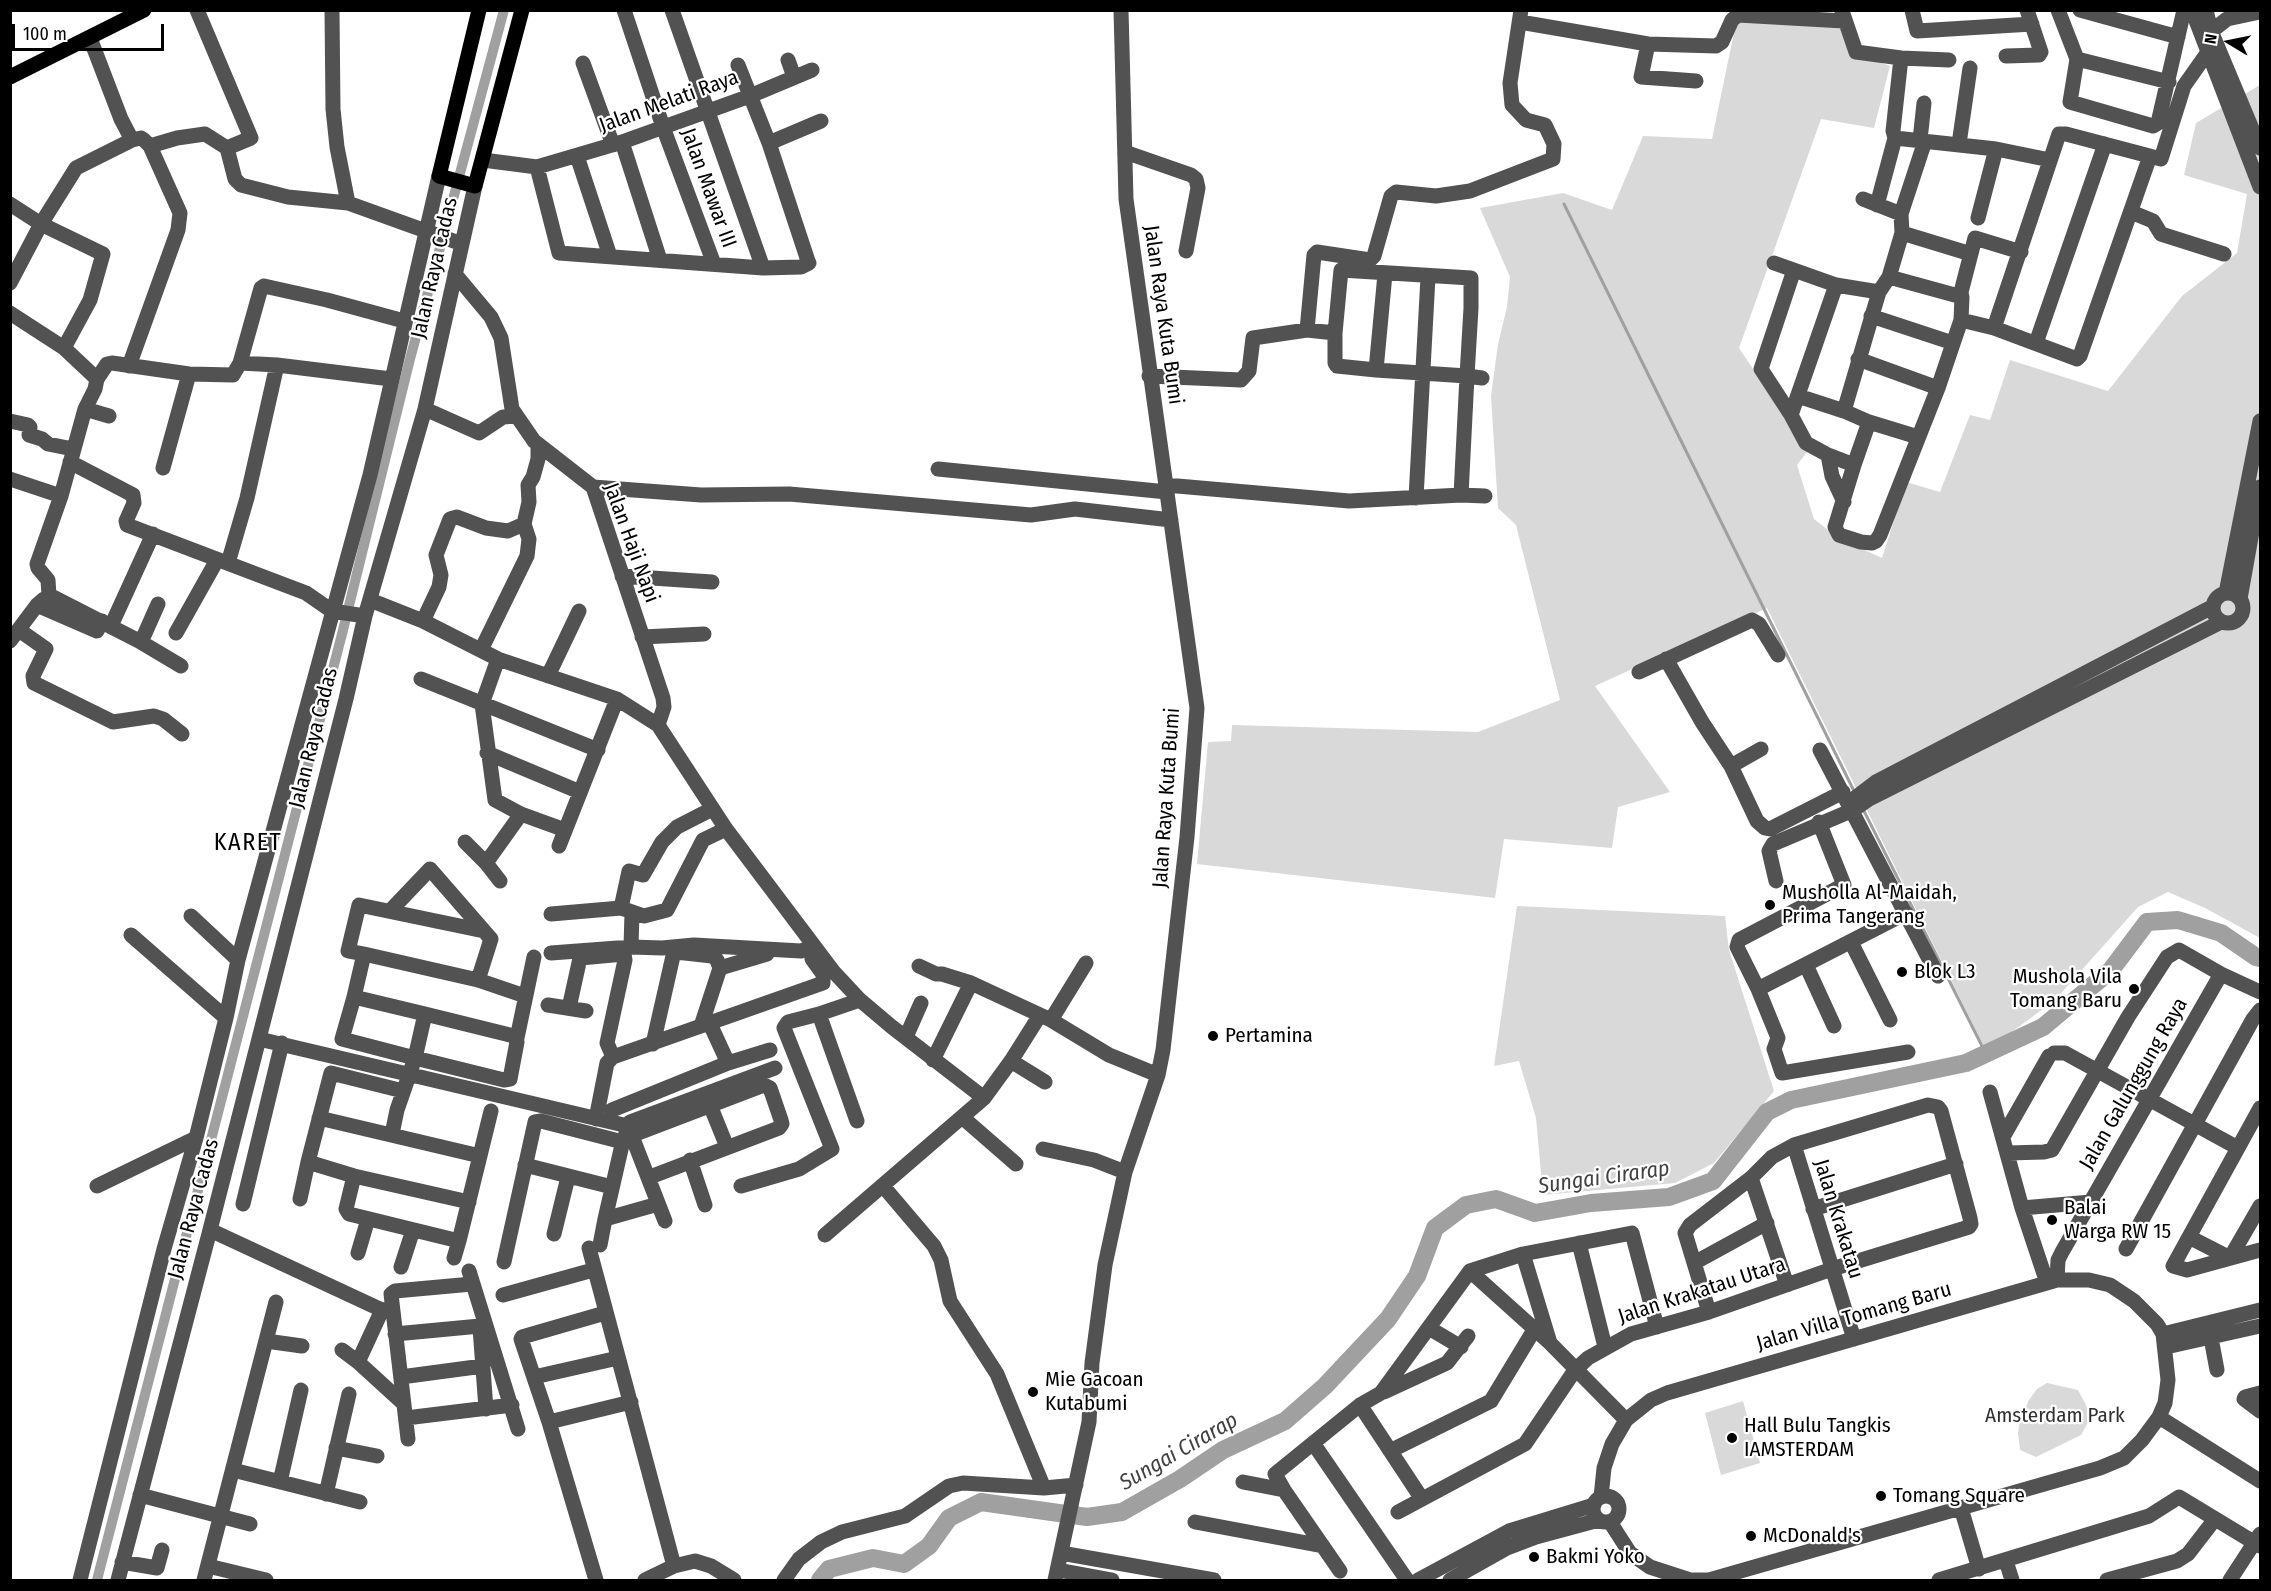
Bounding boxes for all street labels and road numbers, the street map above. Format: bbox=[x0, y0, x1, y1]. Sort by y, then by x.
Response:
street label: Jalan Melati Raya bbox=[596, 65, 742, 139]
street label: Jalan Mawar III bbox=[675, 125, 741, 251]
street label: Jalan Raya Cadas bbox=[407, 195, 463, 341]
street label: Jalan Raya Kuta Bumi bbox=[1138, 224, 1188, 406]
street label: Jalan Haji Napi bbox=[598, 480, 664, 606]
street label: Jalan Raya Cadas bbox=[284, 665, 344, 811]
street label: Jalan Raya Kuta Bumi bbox=[1148, 707, 1186, 889]
street label: Jalan Galunggung Raya bbox=[2075, 994, 2193, 1174]
street label: Jalan Raya Cadas bbox=[163, 1136, 225, 1282]
street label: Jalan Krakatau bbox=[1808, 1156, 1868, 1282]
street label: Jalan Krakatau Utara bbox=[1615, 1252, 1789, 1330]
street label: Jalan Villa Tomang Baru bbox=[1754, 1277, 1954, 1357]

